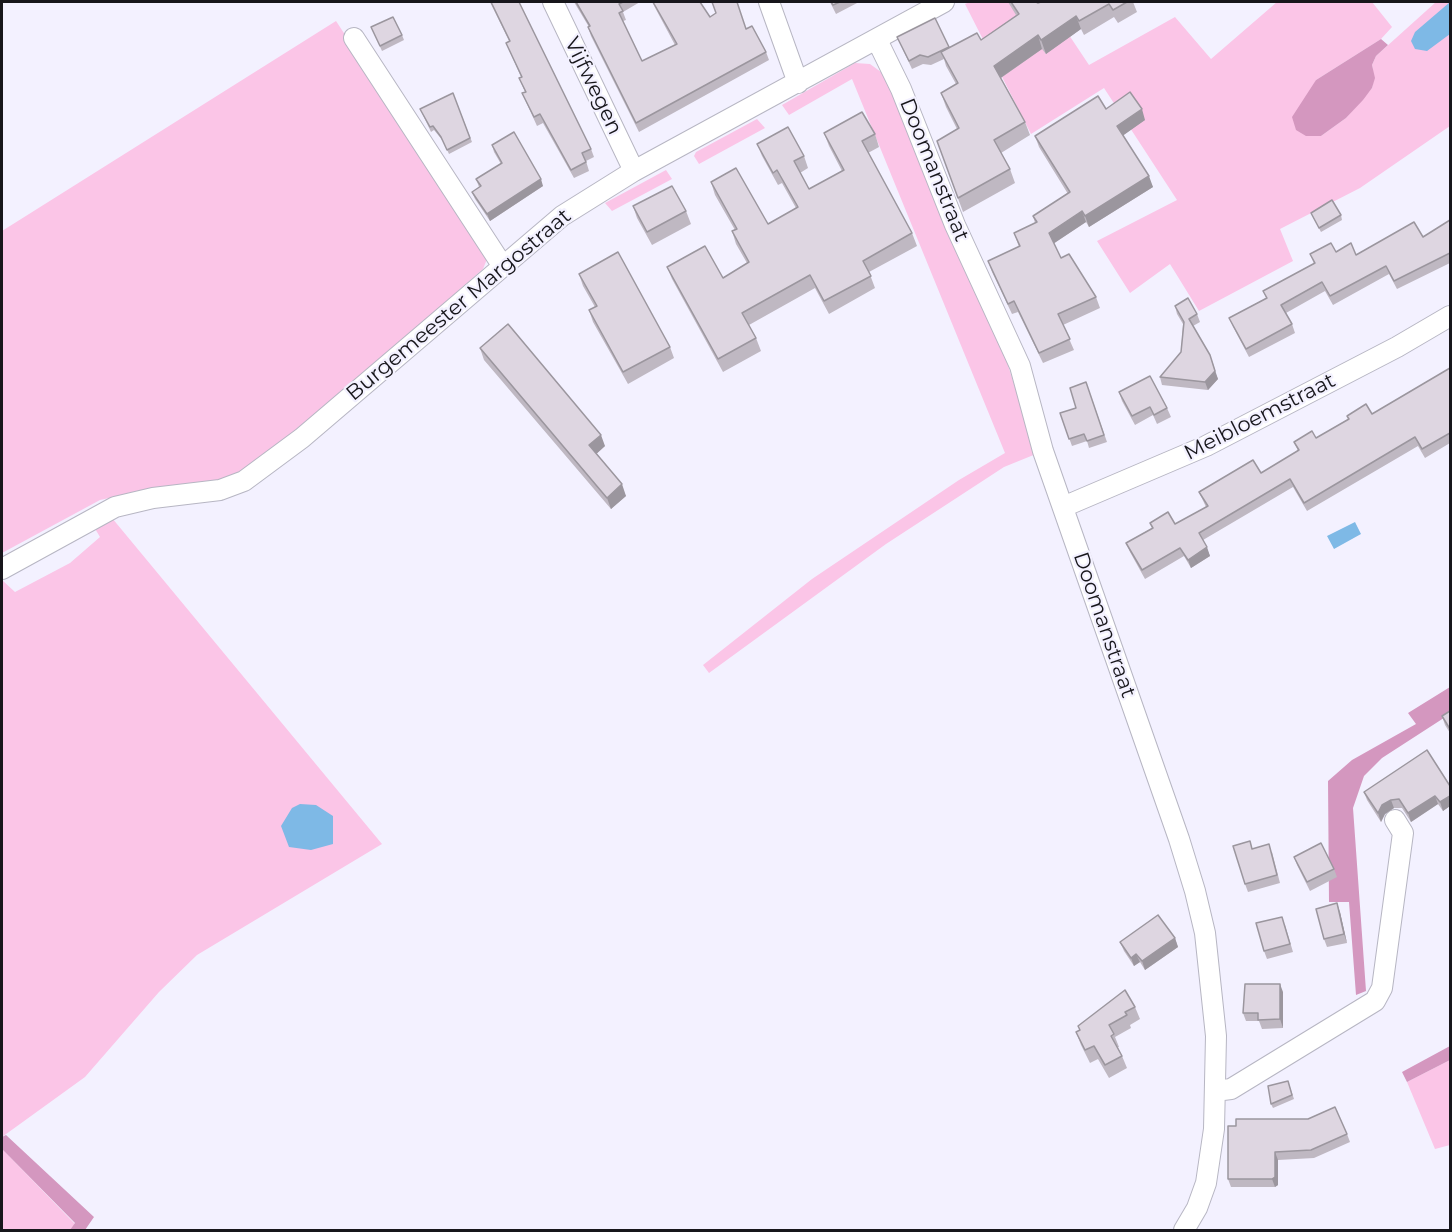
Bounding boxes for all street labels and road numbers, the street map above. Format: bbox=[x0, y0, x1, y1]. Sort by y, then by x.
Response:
street label: Vijfwegen bbox=[559, 33, 627, 139]
street label: Doomanstraat bbox=[894, 95, 974, 245]
street label: Burgemeester Margostraat bbox=[342, 204, 576, 406]
street label: Meibloemstraat bbox=[1180, 368, 1340, 466]
street label: Doomanstraat bbox=[1067, 549, 1141, 701]

